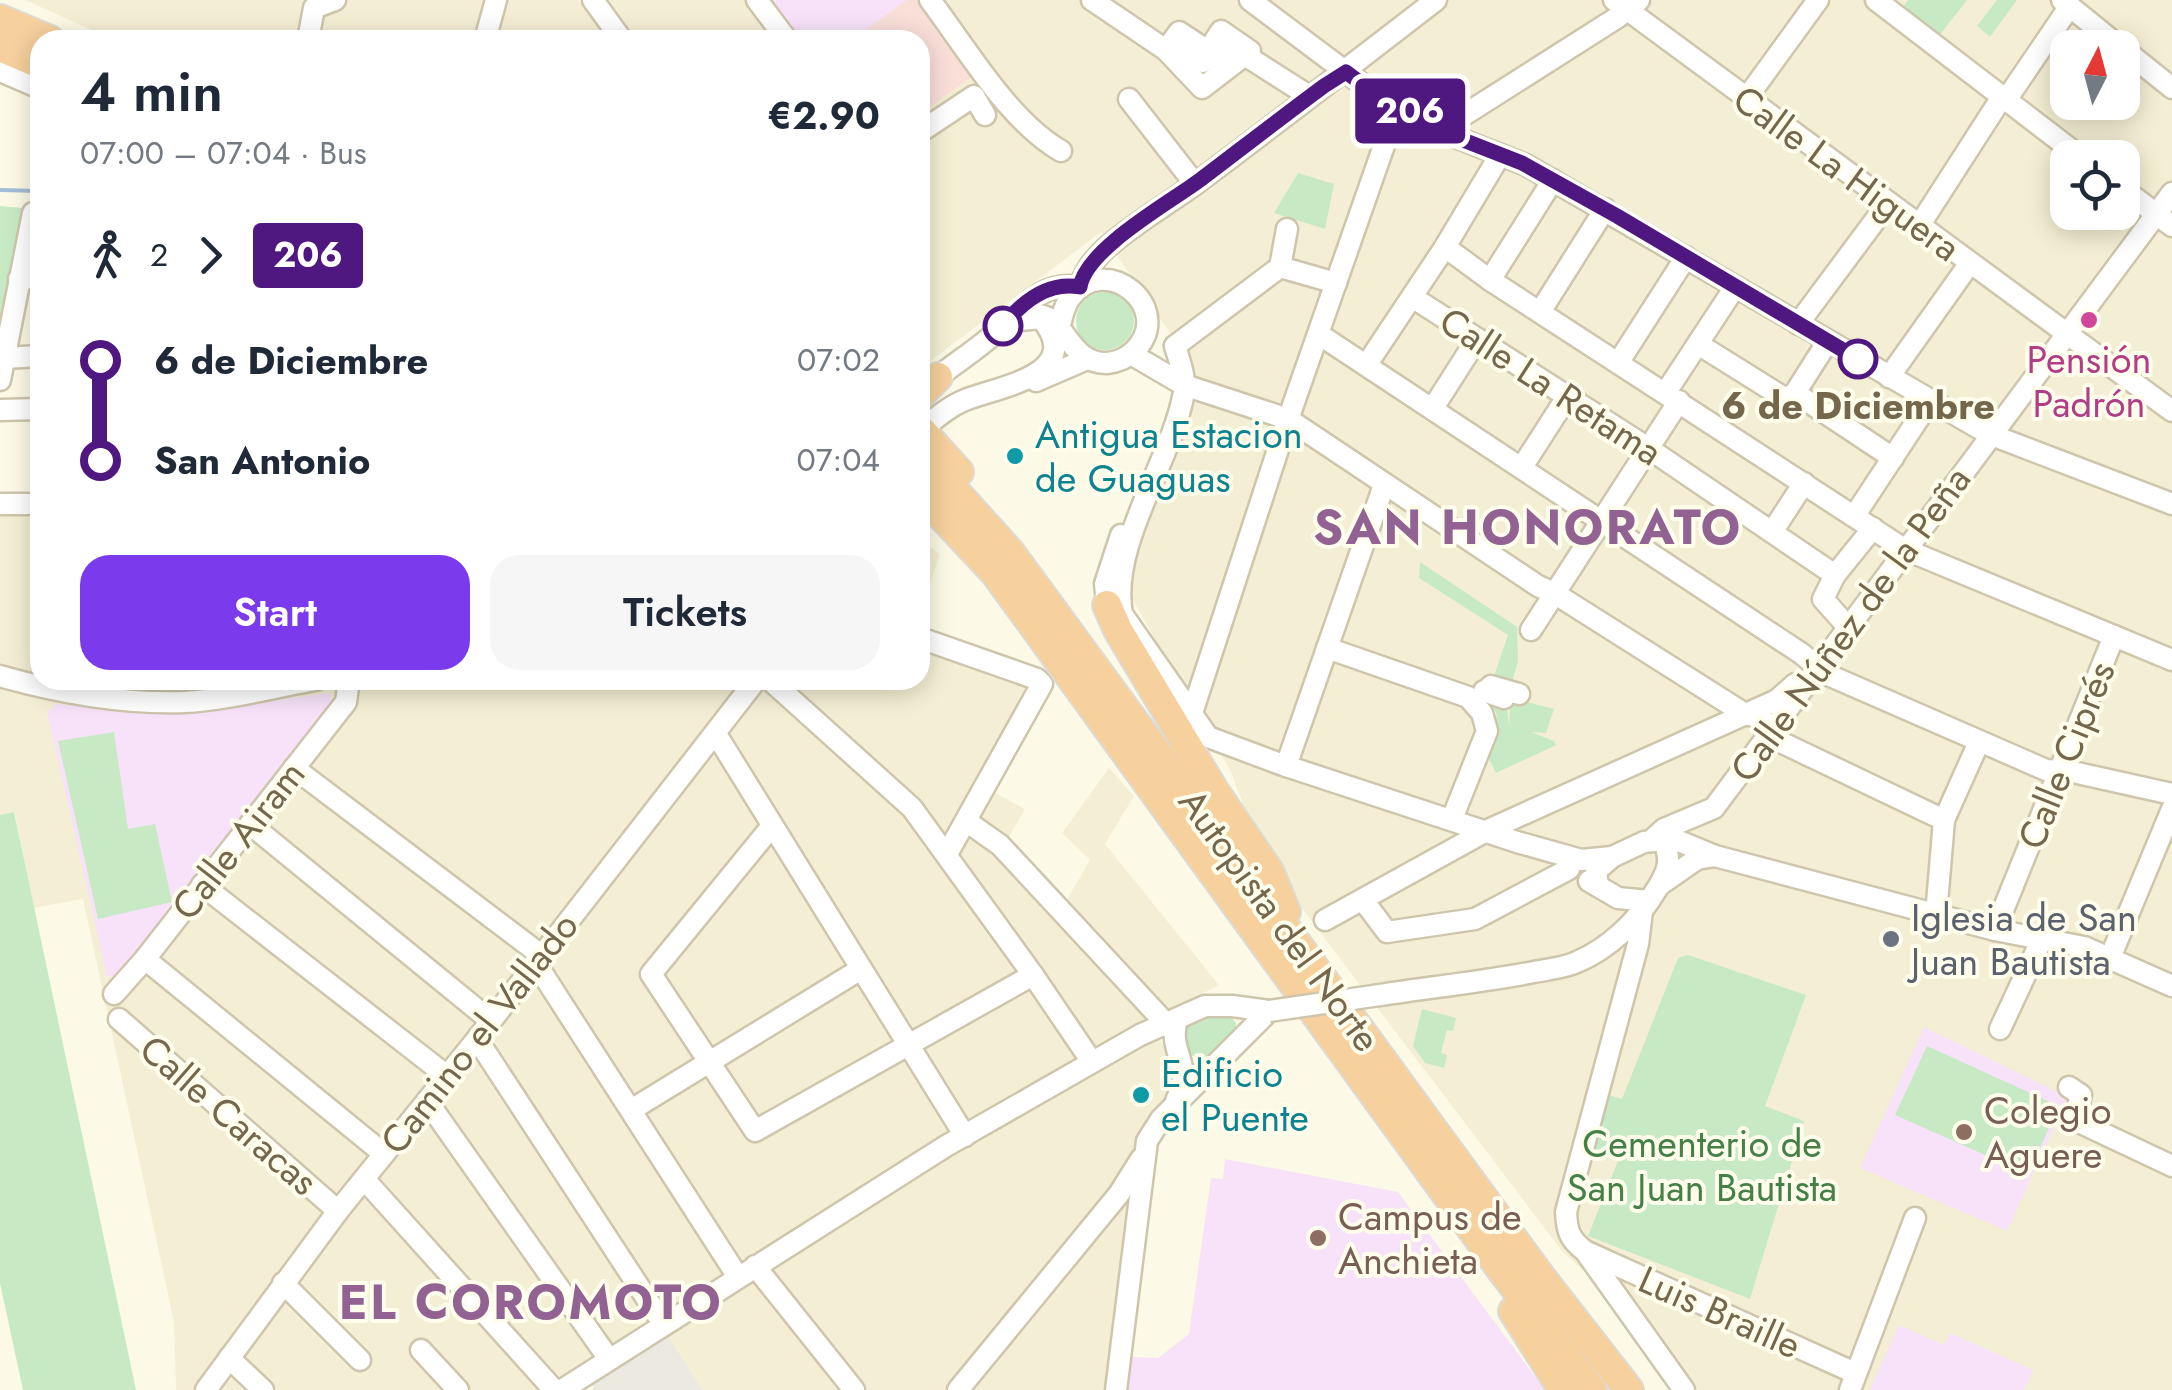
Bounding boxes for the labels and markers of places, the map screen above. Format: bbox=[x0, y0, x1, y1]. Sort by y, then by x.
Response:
unlabelled marker bbox=[984, 307, 1022, 345]
marker: Pensión Padrón bbox=[2078, 309, 2100, 331]
place label: Pensión Padrón bbox=[2026, 332, 2152, 431]
marker: 6 de Diciembre bbox=[1839, 340, 1877, 378]
place label: 6 de Diciembre bbox=[1721, 378, 1995, 433]
place label: Antigua Estacion de Guaguas bbox=[1035, 407, 1303, 506]
marker: Antigua Estacion de Guaguas bbox=[1004, 445, 1026, 467]
place label: Iglesia de San Juan Bautista bbox=[1906, 890, 2137, 989]
marker: Iglesia de San Juan Bautista bbox=[1880, 928, 1902, 950]
place label: Edificio el Puente bbox=[1161, 1046, 1309, 1145]
place label: Colegio Aguere bbox=[1984, 1083, 2111, 1182]
marker: Edificio el Puente bbox=[1130, 1084, 1152, 1106]
marker: Colegio Aguere bbox=[1953, 1121, 1975, 1143]
place label: Campus de Anchieta bbox=[1338, 1189, 1522, 1288]
marker: Campus de Anchieta bbox=[1307, 1227, 1329, 1249]

